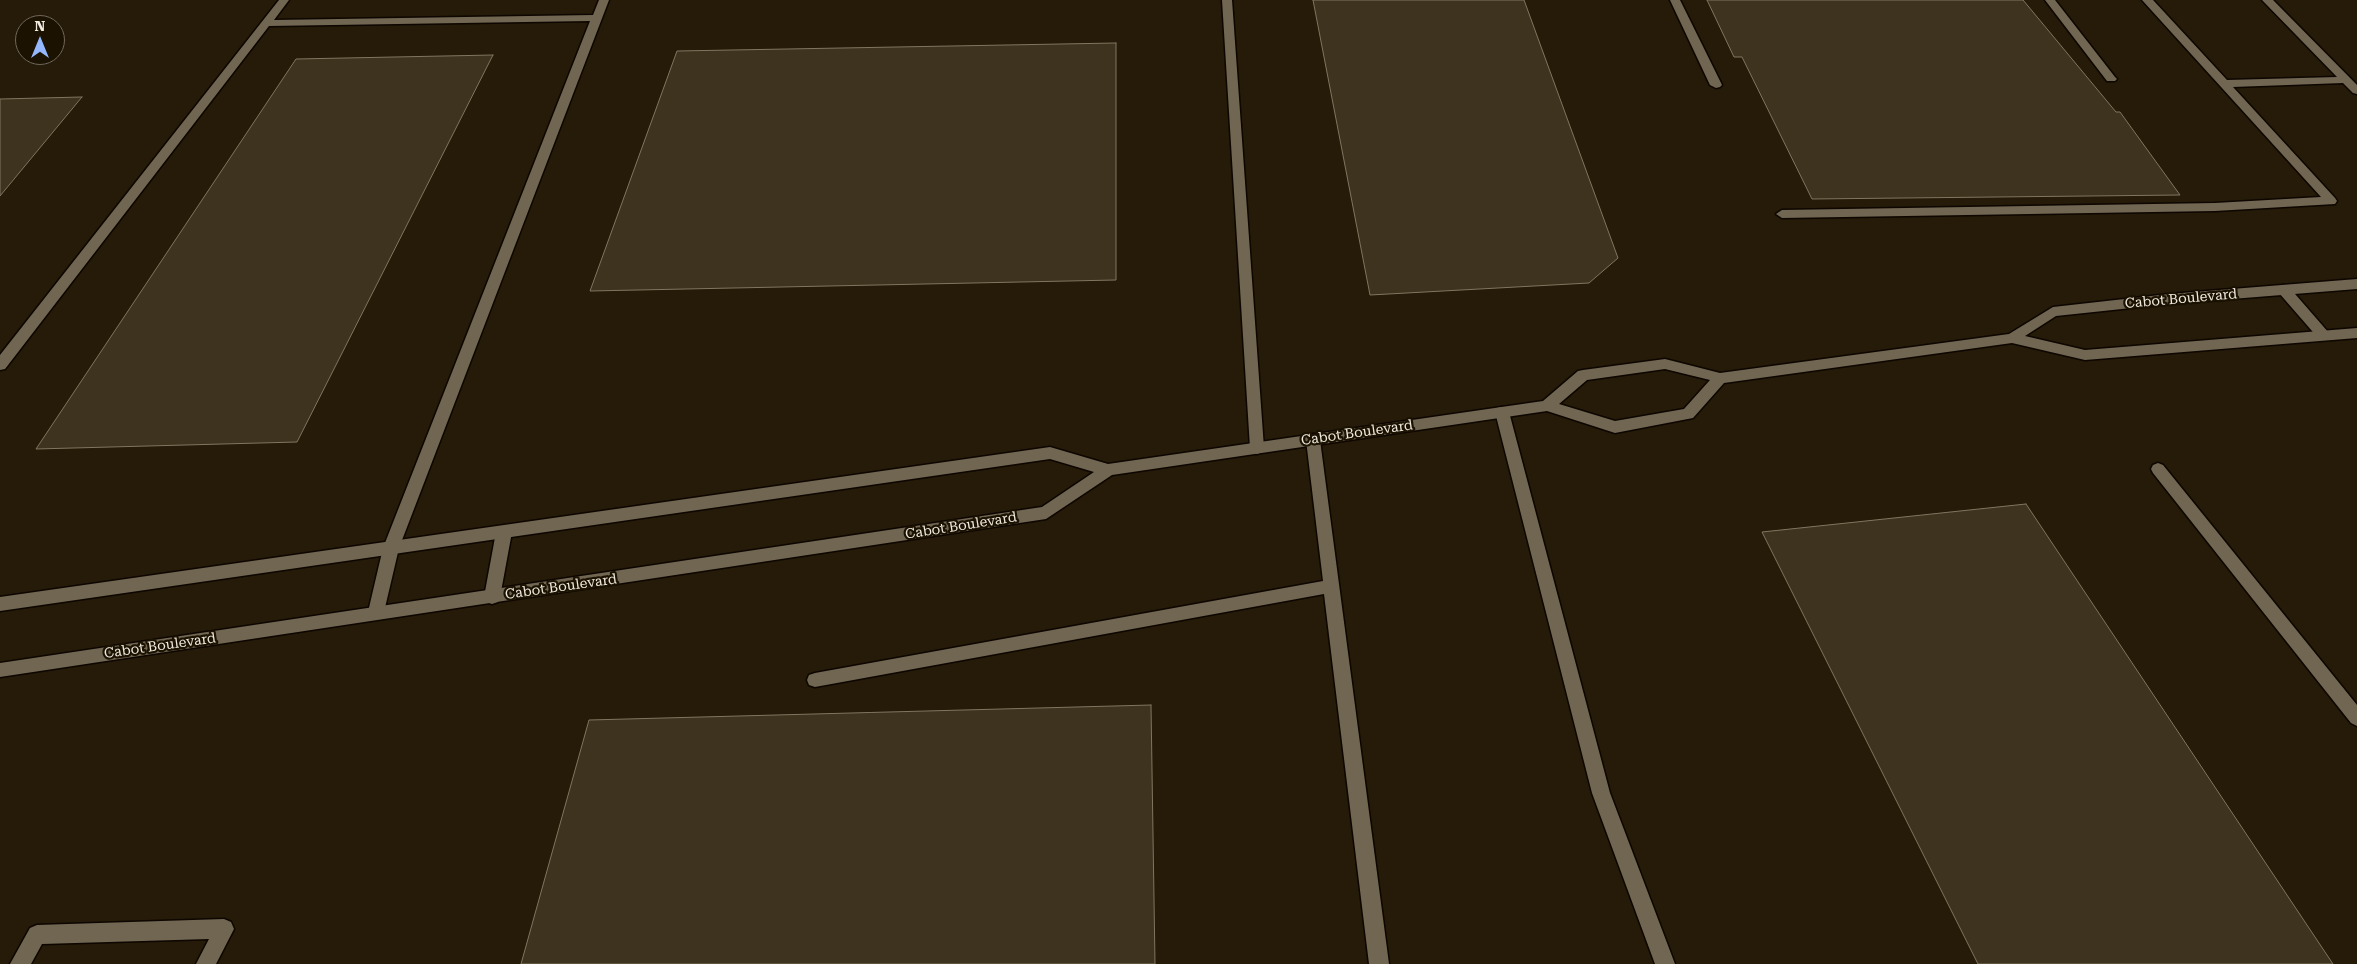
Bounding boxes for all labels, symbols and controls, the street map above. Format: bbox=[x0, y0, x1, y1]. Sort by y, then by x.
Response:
north arrow bbox=[15, 15, 65, 65]
text: N bbox=[35, 18, 45, 34]
street label: Cabot Boulevard bbox=[2124, 286, 2238, 312]
street label: Cabot Boulevard bbox=[1300, 417, 1414, 449]
street label: Cabot Boulevard bbox=[904, 509, 1018, 543]
street label: Cabot Boulevard bbox=[504, 571, 618, 603]
street label: Cabot Boulevard bbox=[103, 630, 217, 662]

